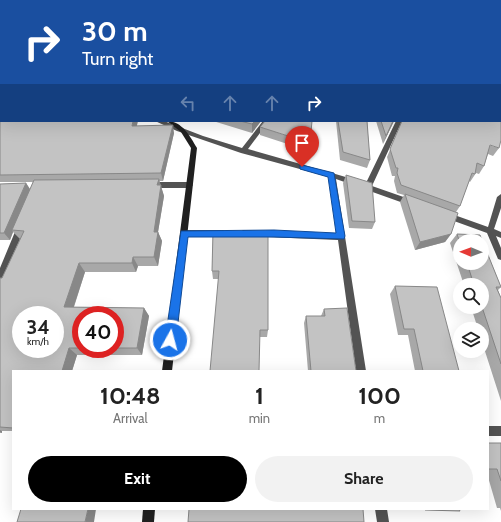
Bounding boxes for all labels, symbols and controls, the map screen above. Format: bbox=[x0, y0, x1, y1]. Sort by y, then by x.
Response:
text: 30 m bbox=[82, 14, 148, 48]
icon: right bbox=[16, 16, 68, 68]
text: Turn right bbox=[82, 48, 153, 70]
icon: left bbox=[177, 92, 199, 114]
icon: ahead bbox=[219, 92, 241, 114]
icon: ahead bbox=[261, 92, 283, 114]
icon: right bbox=[303, 92, 325, 114]
pin bbox=[285, 126, 319, 167]
icon: arrive bbox=[291, 132, 313, 154]
north arrow bbox=[453, 234, 489, 270]
map controls bbox=[453, 234, 489, 358]
button: search bbox=[453, 278, 489, 314]
speed limit sign: 40 bbox=[72, 306, 124, 358]
text: 34 bbox=[26, 315, 50, 339]
position arrow bbox=[149, 319, 191, 361]
button: layers bbox=[453, 322, 489, 358]
text: km/h bbox=[27, 335, 49, 348]
text: 10:48 bbox=[100, 381, 161, 410]
text: 1 bbox=[255, 381, 264, 410]
text: 100 bbox=[358, 381, 401, 410]
text: Arrival bbox=[113, 410, 148, 426]
text: min bbox=[249, 410, 270, 426]
text: m bbox=[374, 410, 385, 426]
button: Exit bbox=[28, 456, 247, 502]
button: Share bbox=[255, 456, 473, 502]

